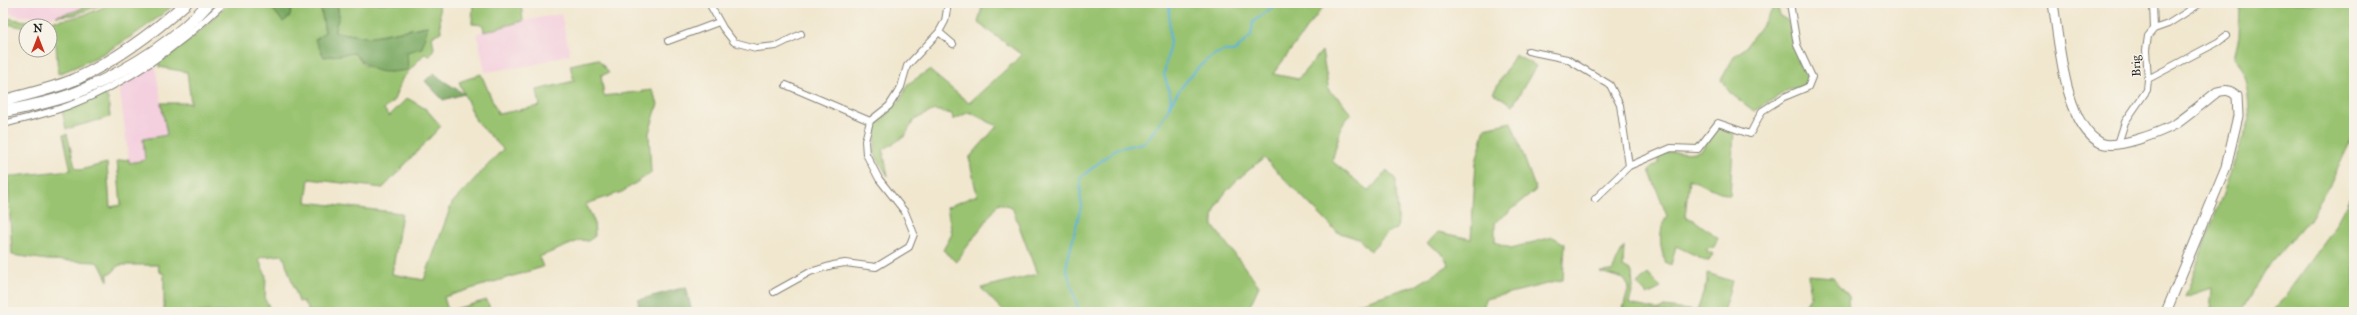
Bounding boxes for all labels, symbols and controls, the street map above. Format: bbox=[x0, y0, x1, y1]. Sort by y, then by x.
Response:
north arrow bbox=[18, 18, 58, 58]
text: N bbox=[33, 22, 43, 35]
street label: Brig bbox=[2128, 55, 2145, 77]

